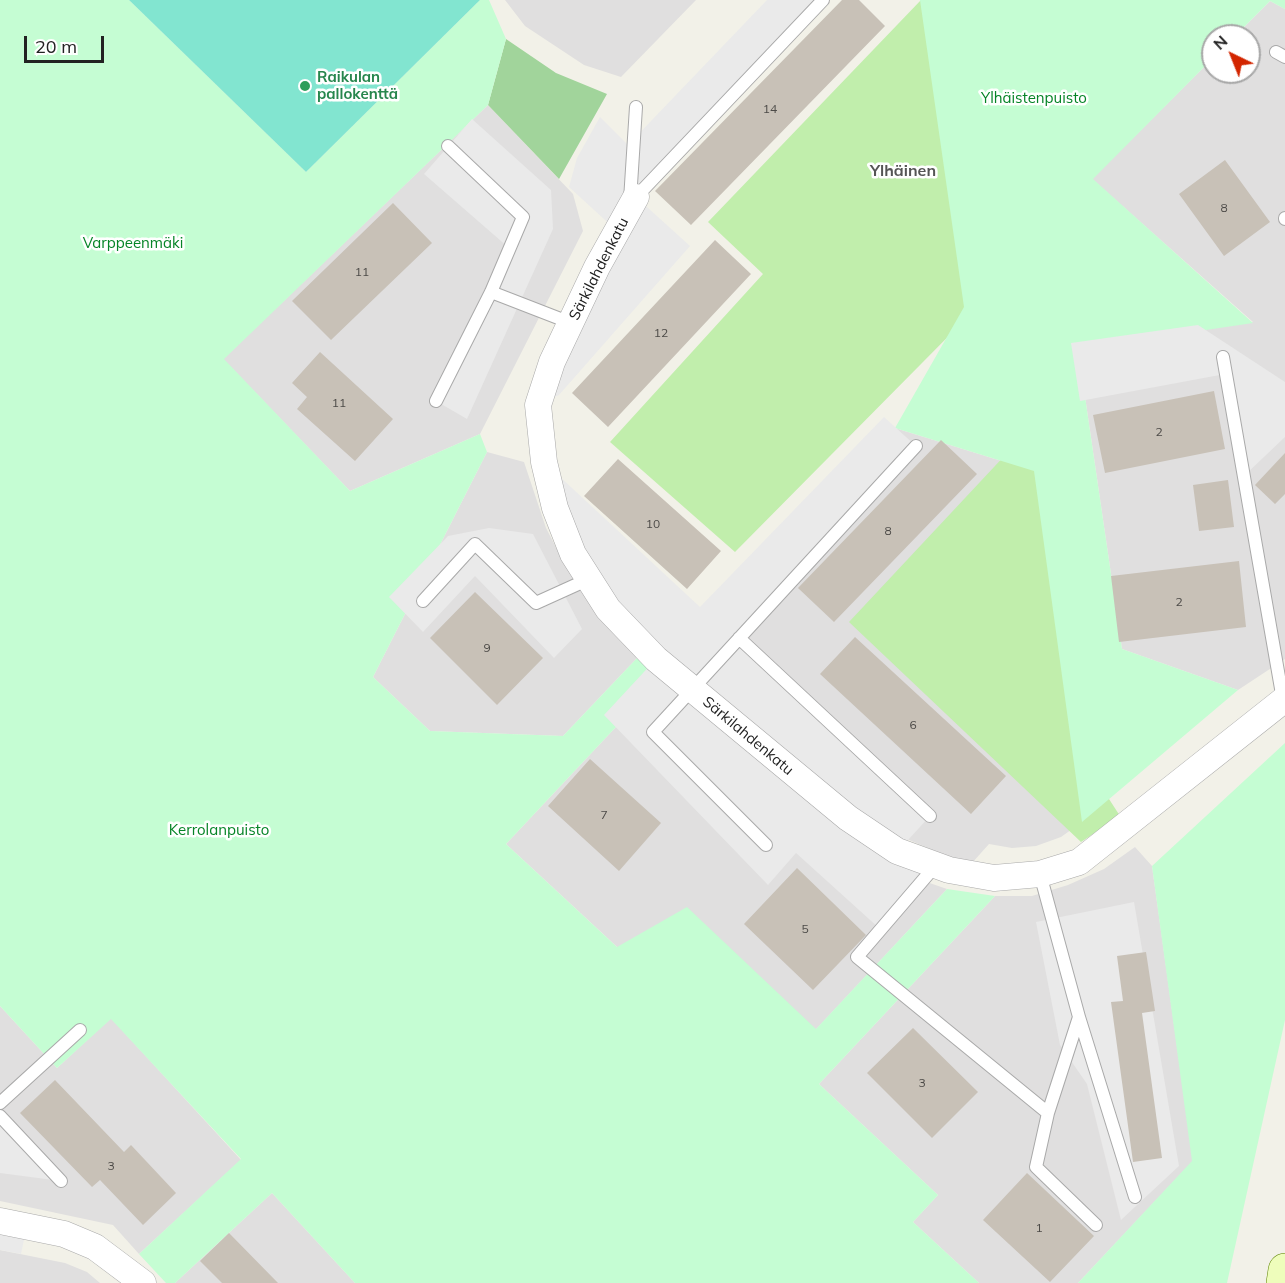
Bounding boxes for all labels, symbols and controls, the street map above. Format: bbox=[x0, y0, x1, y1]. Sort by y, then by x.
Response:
scale bar bbox=[27, 24, 106, 62]
north arrow bbox=[1201, 24, 1261, 84]
text: N bbox=[1209, 31, 1231, 54]
text: 20 m bbox=[35, 35, 77, 58]
place label: Raikulan pallokenttä bbox=[317, 68, 398, 103]
marker: Raikulan pallokenttä bbox=[298, 79, 312, 93]
park label: Ylhäistenpuisto bbox=[981, 89, 1087, 107]
house number: 14 bbox=[763, 102, 777, 116]
district label: Ylhäinen bbox=[870, 161, 936, 181]
house number: 8 bbox=[1220, 201, 1228, 215]
street label: Särkilahdenkatu bbox=[565, 215, 633, 323]
park label: Varppeenmäki bbox=[83, 234, 183, 252]
house number: 11 bbox=[355, 265, 369, 279]
house number: 12 bbox=[654, 326, 668, 340]
house number: 11 bbox=[332, 396, 346, 410]
house number: 2 bbox=[1155, 425, 1163, 439]
house number: 10 bbox=[646, 517, 660, 531]
house number: 8 bbox=[884, 524, 892, 538]
house number: 2 bbox=[1175, 595, 1183, 609]
house number: 9 bbox=[483, 641, 491, 655]
street label: Särkilahdenkatu bbox=[699, 693, 797, 779]
house number: 6 bbox=[909, 718, 917, 732]
house number: 7 bbox=[600, 808, 608, 822]
park label: Kerrolanpuisto bbox=[169, 821, 269, 839]
house number: 5 bbox=[801, 922, 809, 936]
house number: 3 bbox=[918, 1076, 926, 1090]
house number: 3 bbox=[107, 1159, 115, 1173]
house number: 1 bbox=[1035, 1221, 1043, 1235]

